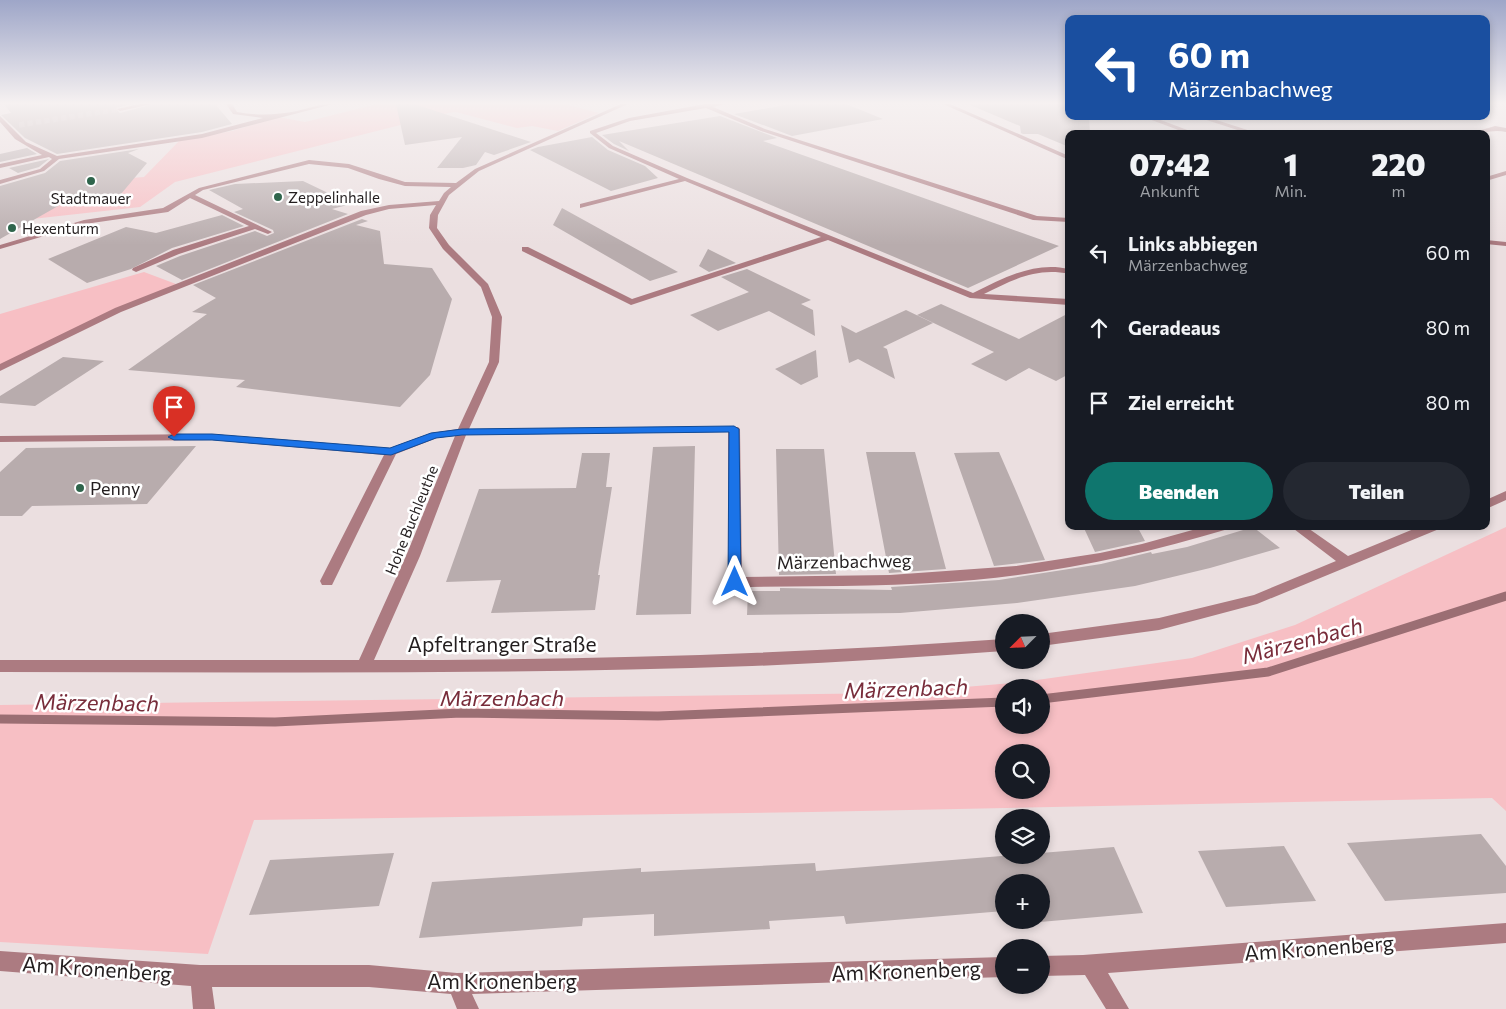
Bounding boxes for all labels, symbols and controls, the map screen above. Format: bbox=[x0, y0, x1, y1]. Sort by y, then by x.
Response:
text: 60 m bbox=[1168, 32, 1250, 75]
icon: left bbox=[1085, 35, 1150, 100]
text: Märzenbachweg bbox=[1168, 75, 1333, 102]
text: 07:42 bbox=[1129, 145, 1210, 182]
text: 1 bbox=[1284, 145, 1298, 182]
text: 220 bbox=[1371, 145, 1426, 182]
marker: Stadtmauer bbox=[85, 175, 97, 187]
text: Ankunft bbox=[1140, 181, 1200, 200]
text: Min. bbox=[1274, 181, 1307, 200]
text: m bbox=[1391, 181, 1405, 200]
place label: Zeppelinhalle bbox=[288, 188, 380, 206]
place label: Stadtmauer bbox=[51, 189, 131, 207]
marker: Zeppelinhalle bbox=[272, 191, 284, 203]
place label: Hexenturm bbox=[22, 219, 99, 237]
marker: Hexenturm bbox=[6, 222, 18, 234]
text: Links abbiegen bbox=[1128, 232, 1258, 255]
icon: left bbox=[1085, 239, 1113, 267]
text: 60 m bbox=[1426, 241, 1470, 264]
text: Märzenbachweg bbox=[1128, 255, 1248, 274]
icon: ahead bbox=[1085, 314, 1113, 342]
text: Geradeaus bbox=[1128, 316, 1220, 339]
text: 80 m bbox=[1426, 316, 1470, 339]
pin bbox=[153, 386, 195, 437]
icon: arrive bbox=[1085, 389, 1113, 417]
text: Ziel erreicht bbox=[1128, 391, 1234, 414]
text: 80 m bbox=[1426, 391, 1470, 414]
icon: arrive bbox=[160, 393, 188, 421]
button: Beenden bbox=[1085, 462, 1273, 520]
button: Teilen bbox=[1283, 462, 1470, 520]
street label: Hohe Buchleuthe bbox=[381, 463, 441, 577]
place label: Penny bbox=[90, 477, 140, 499]
marker: Penny bbox=[74, 482, 86, 494]
street label: Märzenbachweg bbox=[776, 549, 912, 573]
position arrow bbox=[708, 555, 760, 607]
water label: Märzenbach bbox=[1239, 611, 1365, 669]
north arrow bbox=[995, 614, 1050, 669]
map controls bbox=[995, 614, 1050, 994]
street label: Apfeltranger Straße bbox=[407, 631, 597, 656]
water label: Märzenbach bbox=[843, 672, 969, 704]
button: sound bbox=[995, 679, 1050, 734]
water label: Märzenbach bbox=[440, 684, 564, 711]
water label: Märzenbach bbox=[35, 687, 159, 717]
button: search bbox=[995, 744, 1050, 799]
button: layers bbox=[995, 809, 1050, 864]
button: + bbox=[995, 874, 1050, 929]
street label: Am Kronenberg bbox=[1243, 929, 1395, 965]
button: − bbox=[995, 939, 1050, 994]
street label: Am Kronenberg bbox=[21, 950, 173, 986]
street label: Am Kronenberg bbox=[831, 955, 981, 985]
street label: Am Kronenberg bbox=[427, 968, 577, 993]

